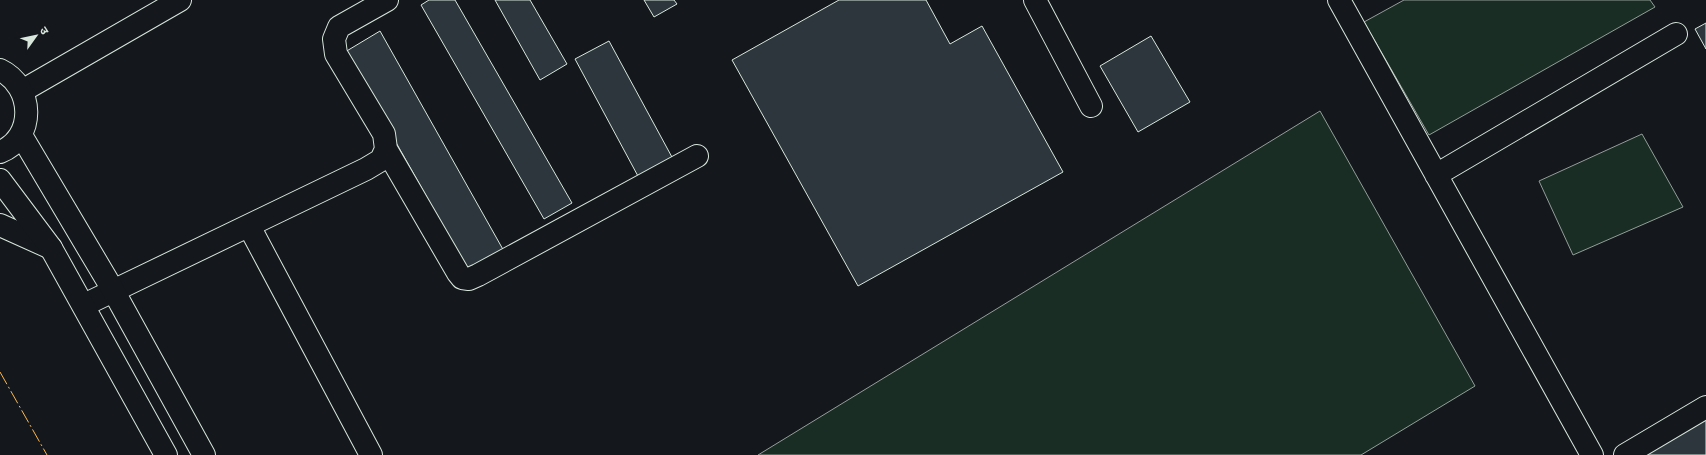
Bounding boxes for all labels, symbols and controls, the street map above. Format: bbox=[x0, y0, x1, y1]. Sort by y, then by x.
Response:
north arrow bbox=[16, 16, 56, 56]
text: उ bbox=[37, 25, 51, 38]

